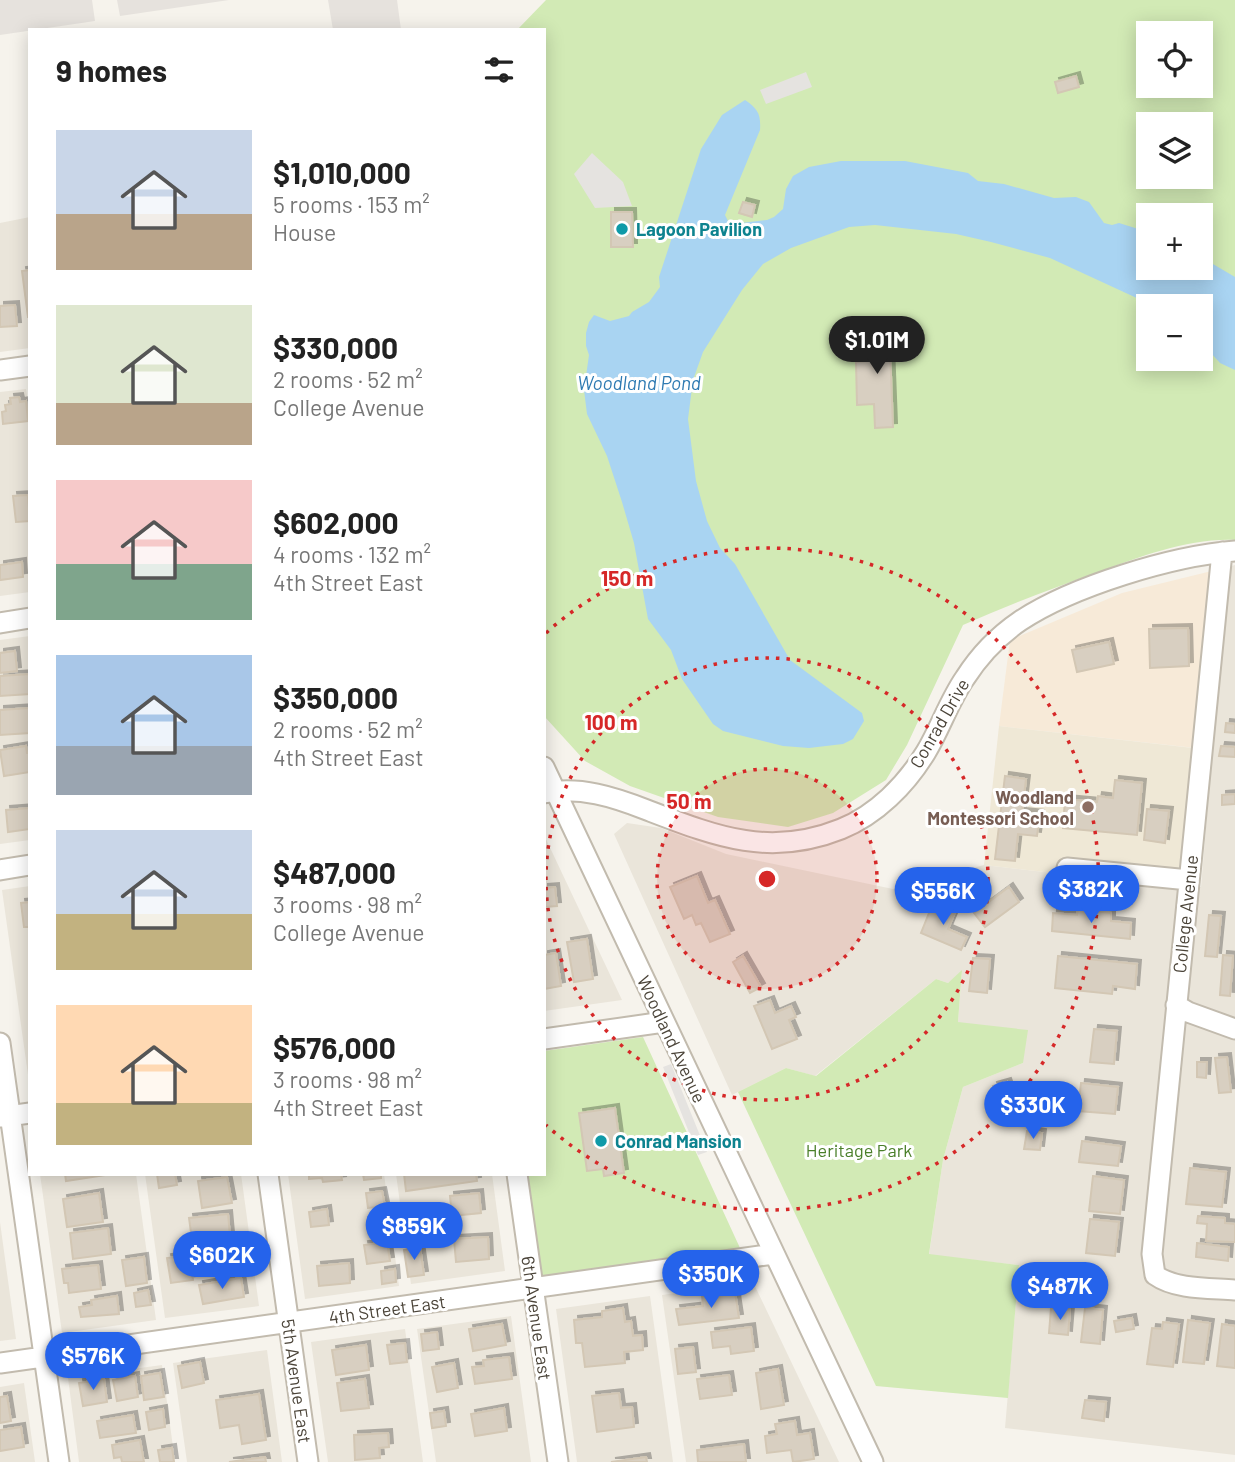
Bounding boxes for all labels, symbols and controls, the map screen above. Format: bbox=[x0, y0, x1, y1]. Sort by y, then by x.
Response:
map controls bbox=[1136, 21, 1213, 371]
button: locate bbox=[1136, 21, 1213, 98]
icon: filters bbox=[480, 51, 518, 89]
text: 9 homes bbox=[56, 52, 167, 88]
button: layers bbox=[1136, 112, 1213, 189]
text: $1,010,000 bbox=[273, 154, 411, 190]
icon: home bbox=[112, 158, 196, 242]
text: 5 rooms · 153 m² bbox=[273, 190, 430, 218]
button: + bbox=[1136, 203, 1213, 280]
text: House bbox=[273, 218, 336, 246]
place label: Lagoon Pavilion bbox=[636, 218, 762, 240]
marker: Lagoon Pavilion bbox=[614, 221, 630, 237]
button: − bbox=[1136, 294, 1213, 371]
pin: $1.01M bbox=[820, 316, 934, 376]
text: $1.01M bbox=[845, 325, 909, 353]
text: $330,000 bbox=[273, 329, 398, 365]
icon: home bbox=[112, 333, 196, 417]
text: 2 rooms · 52 m² bbox=[273, 365, 423, 393]
water label: Woodland Pond bbox=[577, 371, 701, 394]
text: College Avenue bbox=[273, 393, 425, 421]
text: $602,000 bbox=[273, 504, 399, 540]
icon: home bbox=[112, 508, 196, 592]
text: 4 rooms · 132 m² bbox=[273, 540, 431, 568]
text: 150 m bbox=[601, 565, 653, 590]
text: 4th Street East bbox=[273, 568, 424, 596]
street label: Conrad Drive bbox=[905, 674, 973, 772]
text: $350,000 bbox=[273, 679, 398, 715]
icon: home bbox=[112, 683, 196, 767]
text: 100 m bbox=[584, 709, 638, 734]
text: 2 rooms · 52 m² bbox=[273, 715, 423, 743]
text: 4th Street East bbox=[273, 743, 424, 771]
place label: Woodland Montessori School bbox=[927, 786, 1074, 829]
text: 50 m bbox=[666, 788, 712, 813]
marker: Woodland Montessori School bbox=[1080, 799, 1096, 815]
text: $487,000 bbox=[273, 854, 396, 890]
street label: College Avenue bbox=[1168, 854, 1202, 974]
icon: home bbox=[112, 858, 196, 942]
pin: $382K bbox=[1042, 866, 1140, 925]
centre of rings bbox=[755, 867, 779, 891]
pin: $556K bbox=[894, 867, 992, 927]
text: $382K bbox=[1058, 874, 1124, 902]
text: $556K bbox=[911, 876, 975, 904]
text: 3 rooms · 98 m² bbox=[273, 890, 422, 918]
text: College Avenue bbox=[273, 918, 425, 946]
street label: Woodland Avenue bbox=[633, 972, 711, 1106]
text: $576,000 bbox=[273, 1029, 396, 1065]
icon: home bbox=[112, 1033, 196, 1117]
text: 3 rooms · 98 m² bbox=[273, 1065, 422, 1093]
pin: $330K bbox=[984, 1082, 1082, 1141]
text: $330K bbox=[1000, 1090, 1066, 1118]
text: 4th Street East bbox=[273, 1093, 424, 1121]
place label: Conrad Mansion bbox=[615, 1130, 742, 1152]
marker: Conrad Mansion bbox=[593, 1133, 609, 1149]
park label: Heritage Park bbox=[806, 1139, 912, 1161]
pin: $859K bbox=[365, 1202, 463, 1262]
text: $859K bbox=[382, 1211, 446, 1239]
pin: $602K bbox=[173, 1232, 271, 1291]
text: $602K bbox=[189, 1240, 255, 1268]
pin: $350K bbox=[662, 1250, 760, 1310]
street label: 6th Avenue East bbox=[517, 1254, 557, 1382]
text: $350K bbox=[678, 1259, 744, 1287]
pin: $487K bbox=[1011, 1262, 1109, 1322]
text: $487K bbox=[1027, 1271, 1093, 1299]
street label: 4th Street East bbox=[327, 1290, 447, 1328]
street label: 5th Avenue East bbox=[277, 1317, 317, 1445]
pin: $576K bbox=[44, 1332, 142, 1392]
text: $576K bbox=[61, 1341, 125, 1369]

